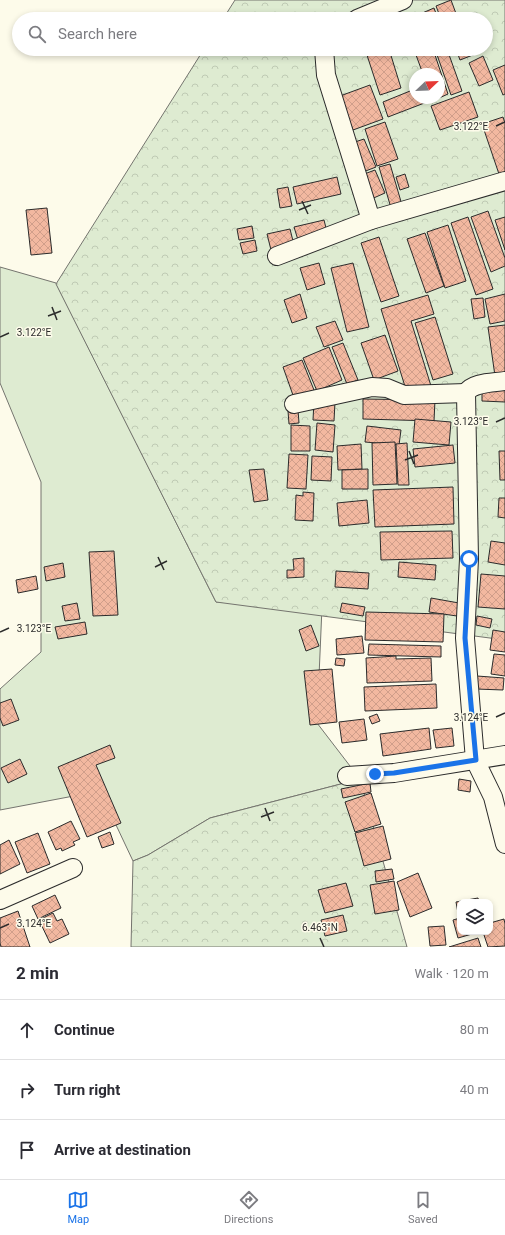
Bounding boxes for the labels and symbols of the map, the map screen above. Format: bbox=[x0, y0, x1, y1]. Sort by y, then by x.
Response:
north arrow bbox=[409, 68, 445, 104]
text: 3.122°E bbox=[454, 121, 489, 132]
text: 3.122°E bbox=[17, 327, 52, 338]
text: 3.123°E bbox=[454, 416, 489, 427]
route start bbox=[460, 550, 478, 568]
text: 3.123°E bbox=[17, 623, 52, 634]
text: 3.124°E bbox=[454, 712, 489, 723]
route end bbox=[366, 765, 384, 783]
text: 3.124°E bbox=[17, 918, 52, 929]
text: 6.463°N bbox=[302, 922, 338, 933]

